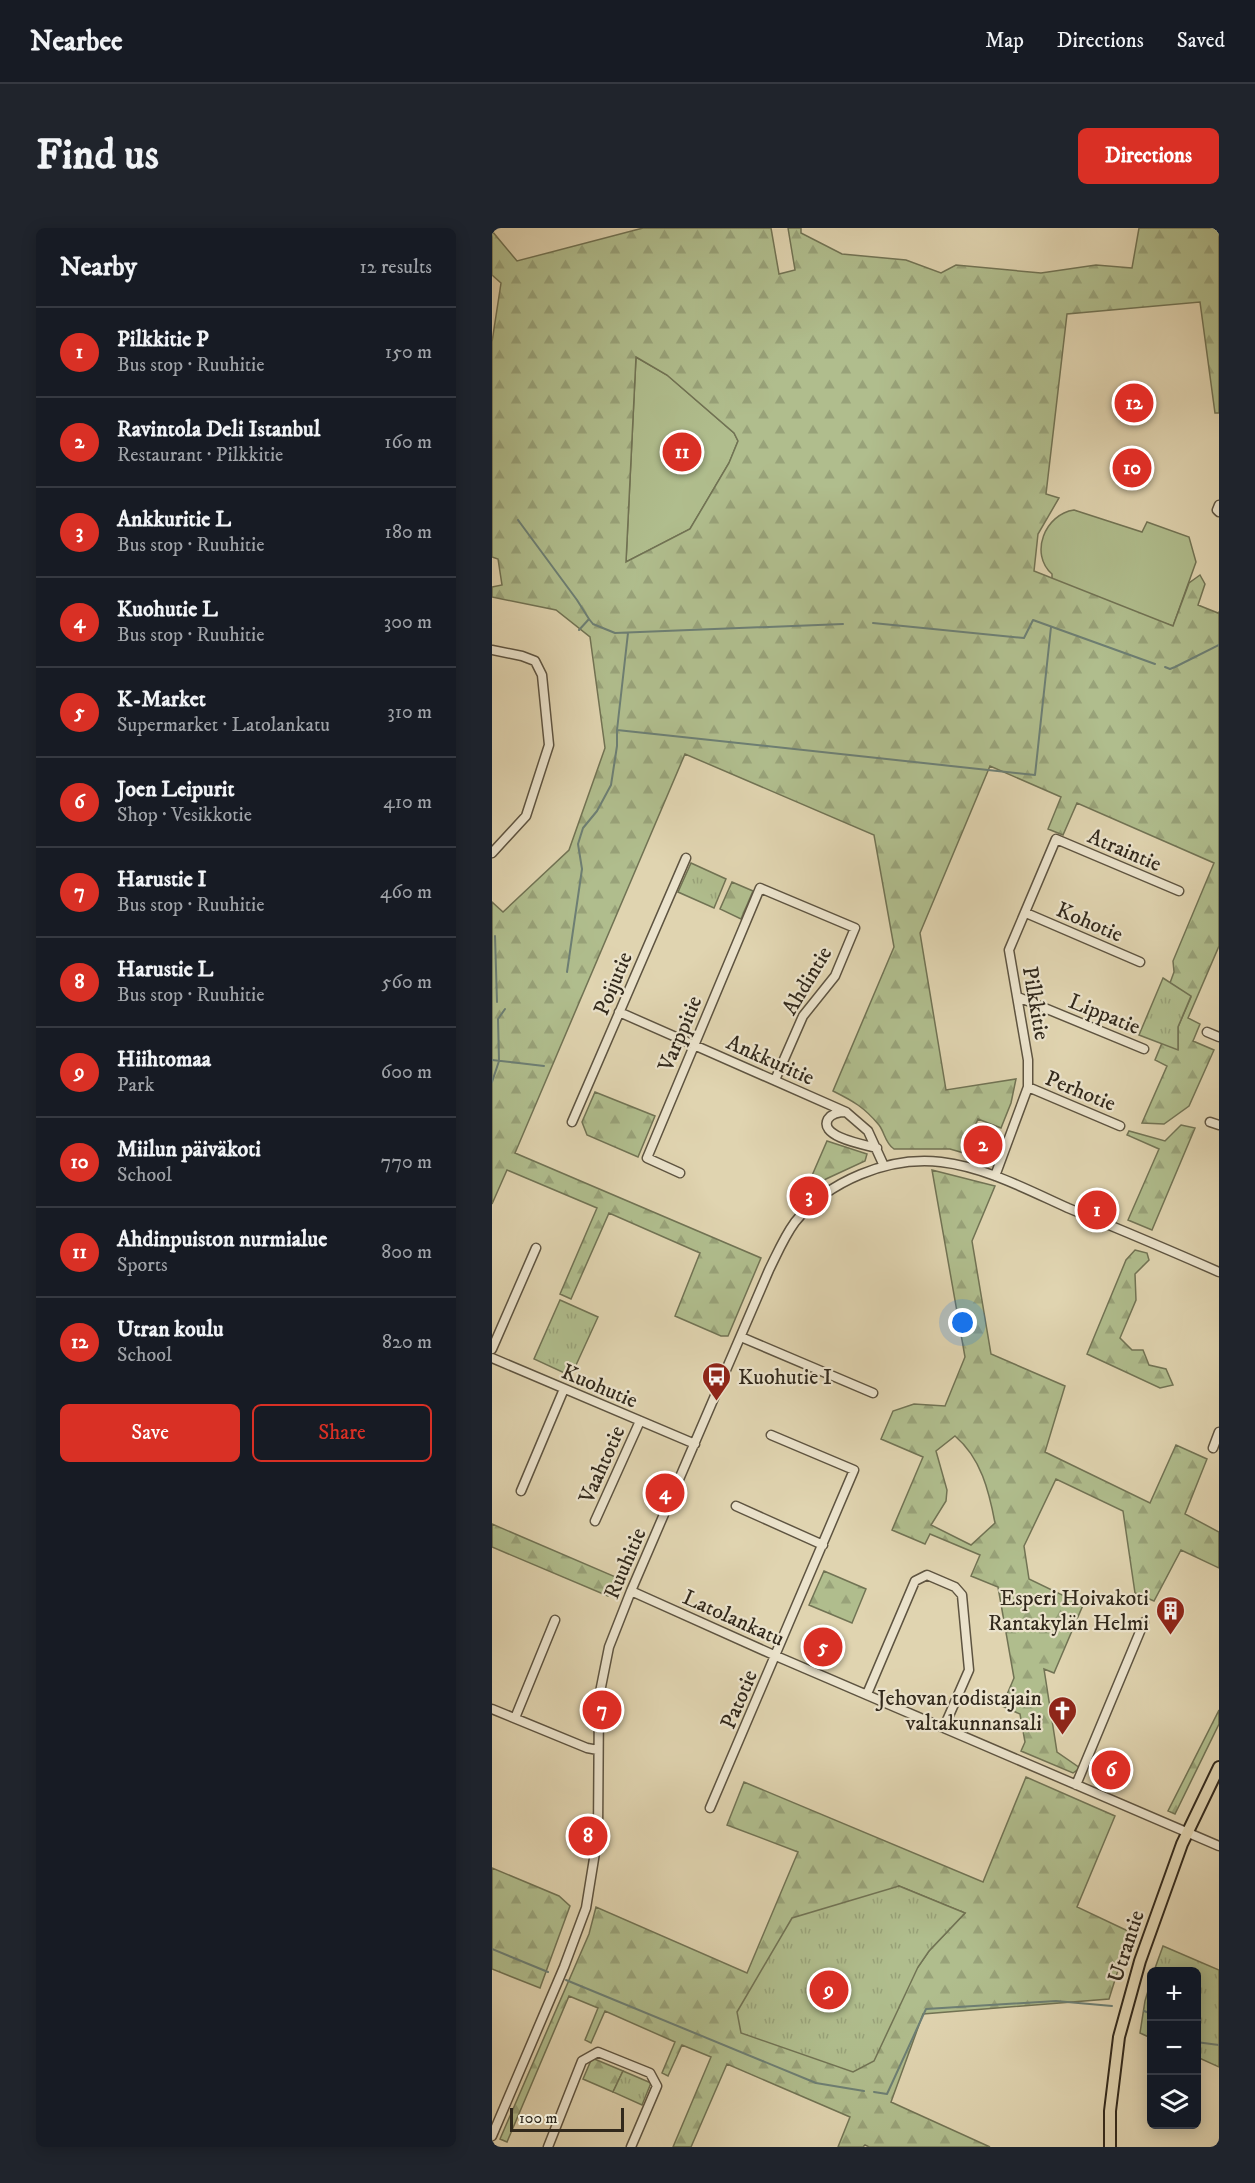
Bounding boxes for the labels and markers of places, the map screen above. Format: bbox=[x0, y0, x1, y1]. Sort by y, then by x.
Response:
pin: 12 bbox=[1114, 380, 1154, 426]
pin: 11 bbox=[662, 430, 702, 474]
pin: 10 bbox=[1112, 446, 1152, 490]
pin: 2 bbox=[964, 1122, 1002, 1168]
pin: 3 bbox=[790, 1174, 828, 1218]
pin: 1 bbox=[1078, 1188, 1116, 1232]
bus stop icon: Kuohutie I bbox=[701, 1360, 733, 1402]
place label: Kuohutie I bbox=[738, 1364, 832, 1391]
pin: 4 bbox=[646, 1470, 684, 1516]
place label: Esperi Hoivakoti Rantakylän Helmi bbox=[988, 1585, 1149, 1637]
building icon: Esperi Hoivakoti Rantakylän Helmi bbox=[1154, 1594, 1186, 1636]
pin: 5 bbox=[804, 1624, 842, 1670]
place label: Jehovan todistajain valtakunnansali bbox=[875, 1685, 1043, 1737]
pin: 7 bbox=[582, 1688, 622, 1732]
church icon: Jehovan todistajain valtakunnansali bbox=[1047, 1694, 1079, 1736]
pin: 6 bbox=[1092, 1748, 1130, 1792]
pin: 8 bbox=[568, 1814, 608, 1858]
pin: 9 bbox=[810, 1968, 848, 2012]

